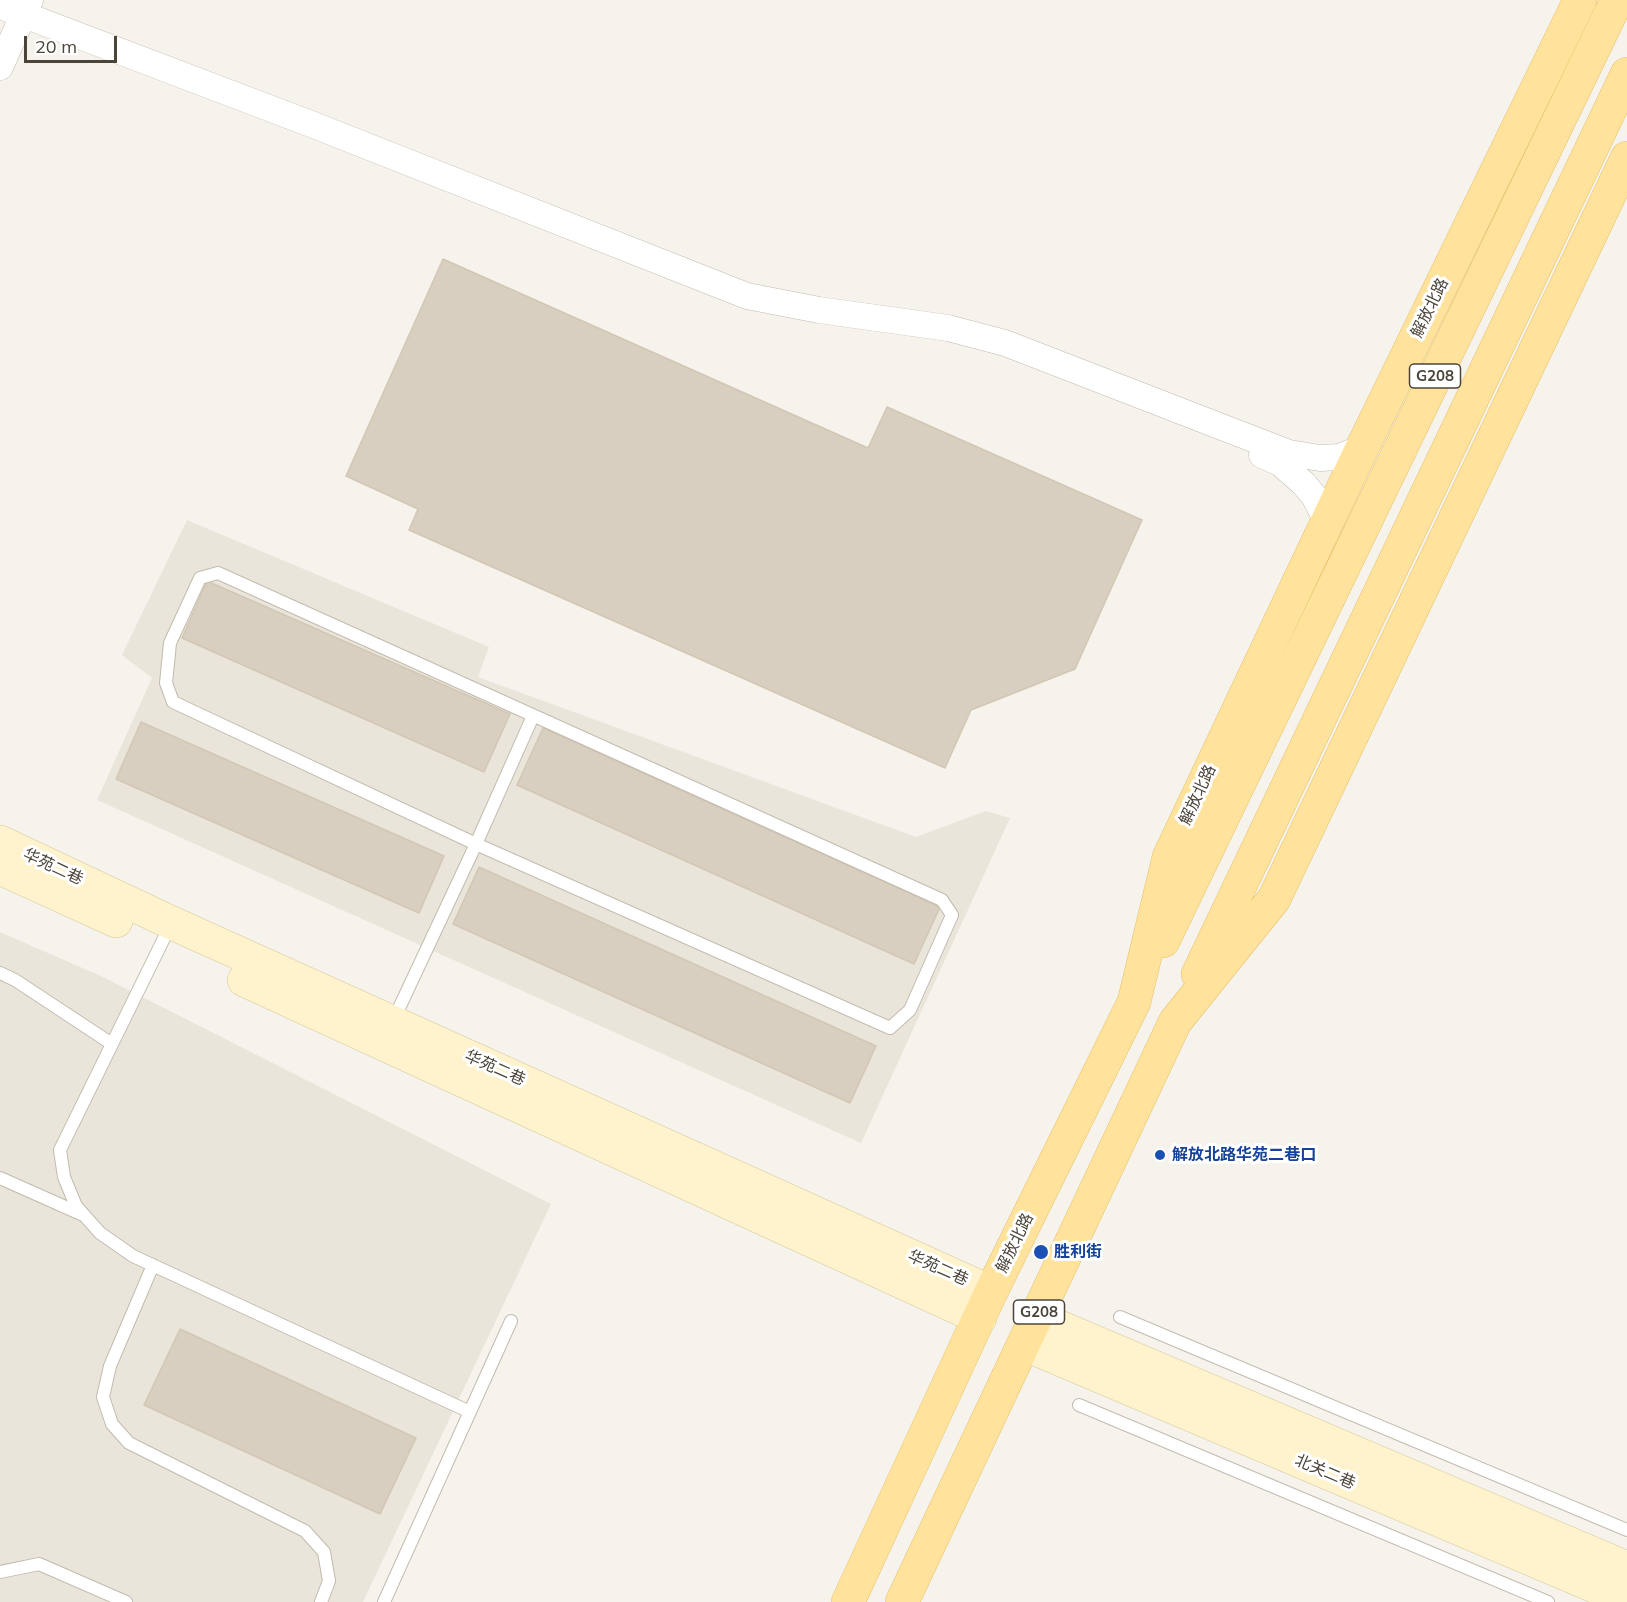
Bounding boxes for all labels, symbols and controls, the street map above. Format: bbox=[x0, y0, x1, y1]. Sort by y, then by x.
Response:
scale bar bbox=[27, 24, 120, 62]
text: 20 m bbox=[35, 35, 77, 58]
street label: 解放北路 bbox=[1407, 275, 1453, 341]
road number: G208 bbox=[1410, 364, 1460, 388]
street label: 解放北路 bbox=[1176, 762, 1220, 828]
street label: 华苑二巷 bbox=[20, 845, 86, 889]
street label: 华苑二巷 bbox=[462, 1046, 528, 1090]
place label: 解放北路华苑二巷口 bbox=[1172, 1145, 1316, 1165]
marker: 解放北路华苑二巷口 bbox=[1153, 1148, 1167, 1162]
street label: 解放北路 bbox=[992, 1210, 1038, 1276]
place label: 胜利街 bbox=[1054, 1242, 1102, 1262]
marker: 胜利街 bbox=[1032, 1243, 1050, 1261]
street label: 华苑二巷 bbox=[905, 1246, 971, 1290]
road number: G208 bbox=[1014, 1300, 1064, 1324]
street label: 北关二巷 bbox=[1292, 1451, 1358, 1493]

